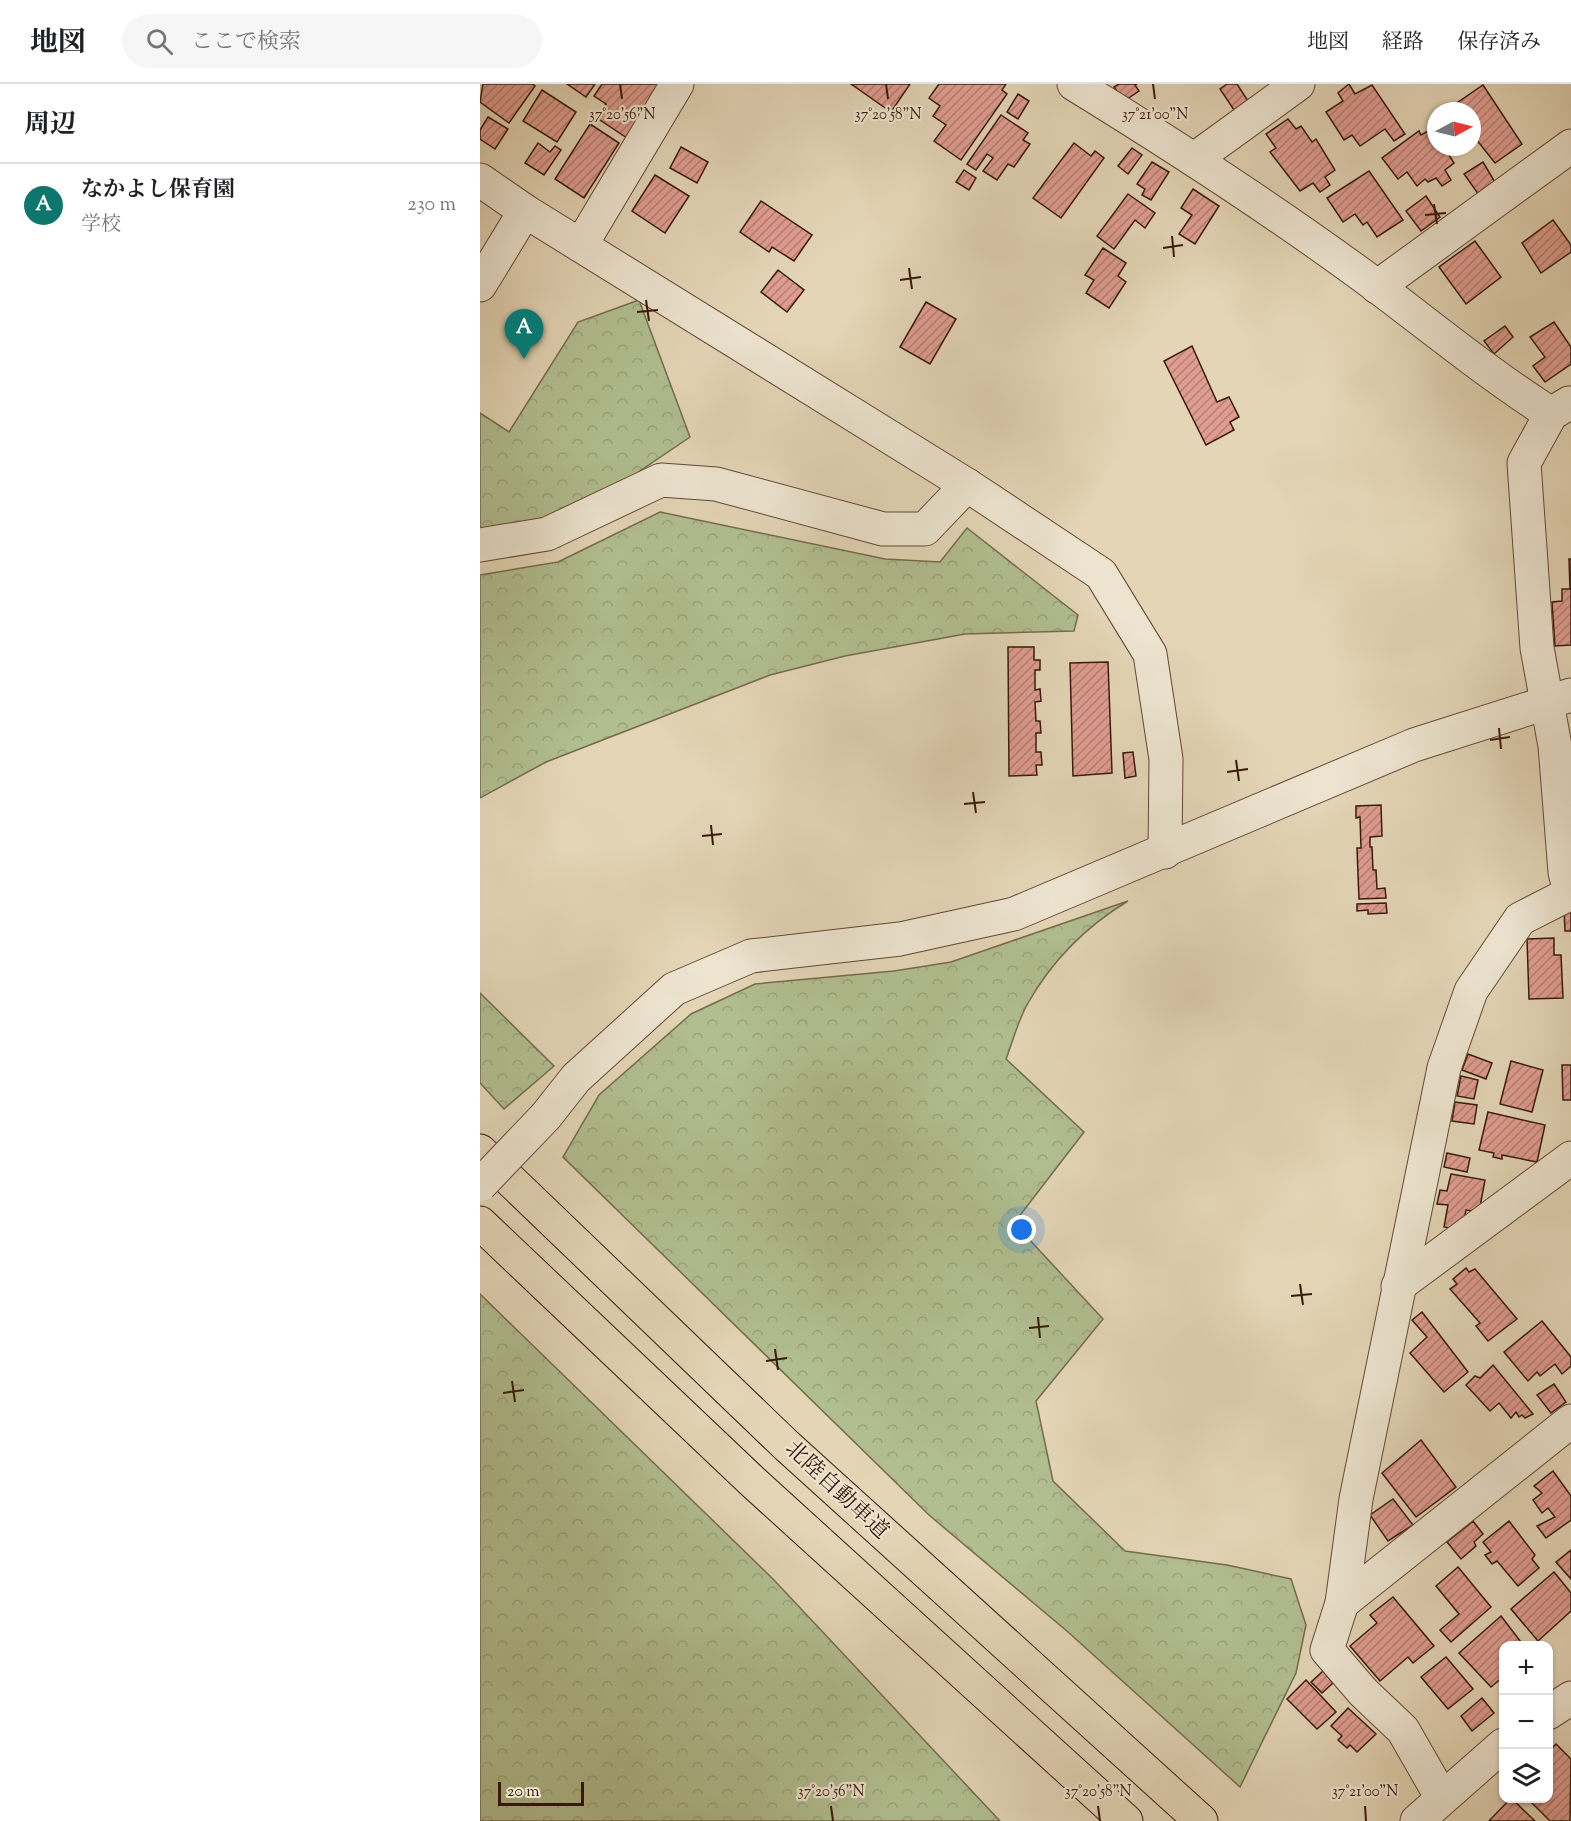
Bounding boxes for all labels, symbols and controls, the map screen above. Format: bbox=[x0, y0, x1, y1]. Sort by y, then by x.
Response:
search box bbox=[122, 14, 542, 68]
text: 地図 bbox=[30, 24, 86, 64]
icon: search bbox=[143, 25, 176, 58]
text: ここで検索 bbox=[191, 27, 301, 59]
text: 地図 bbox=[1307, 28, 1349, 58]
text: 経路 bbox=[1382, 28, 1424, 58]
text: 保存済み bbox=[1457, 28, 1541, 58]
north arrow bbox=[1427, 102, 1481, 156]
text: 37°20'56"N bbox=[589, 105, 655, 126]
text: 37°20'58"N bbox=[855, 105, 921, 126]
text: 37°21'00"N bbox=[1122, 105, 1188, 126]
text: 周辺 bbox=[24, 107, 76, 144]
text: なかよし保育園 bbox=[81, 175, 235, 207]
text: A bbox=[35, 191, 52, 220]
text: 230 m bbox=[407, 191, 456, 220]
text: 学校 bbox=[81, 211, 121, 240]
pin: A bbox=[504, 310, 543, 359]
your location bbox=[1007, 1215, 1036, 1244]
street label: 北陸自動車道 bbox=[777, 1434, 895, 1548]
map controls bbox=[1499, 1641, 1553, 1803]
button: + bbox=[1499, 1641, 1553, 1695]
button: − bbox=[1499, 1695, 1553, 1749]
button: layers bbox=[1499, 1749, 1553, 1803]
scale bar bbox=[498, 1779, 584, 1806]
text: 20 m bbox=[507, 1781, 540, 1804]
text: 37°20'56"N bbox=[798, 1782, 864, 1803]
text: 37°20'58"N bbox=[1065, 1782, 1131, 1803]
text: 37°21'00"N bbox=[1332, 1782, 1398, 1803]

